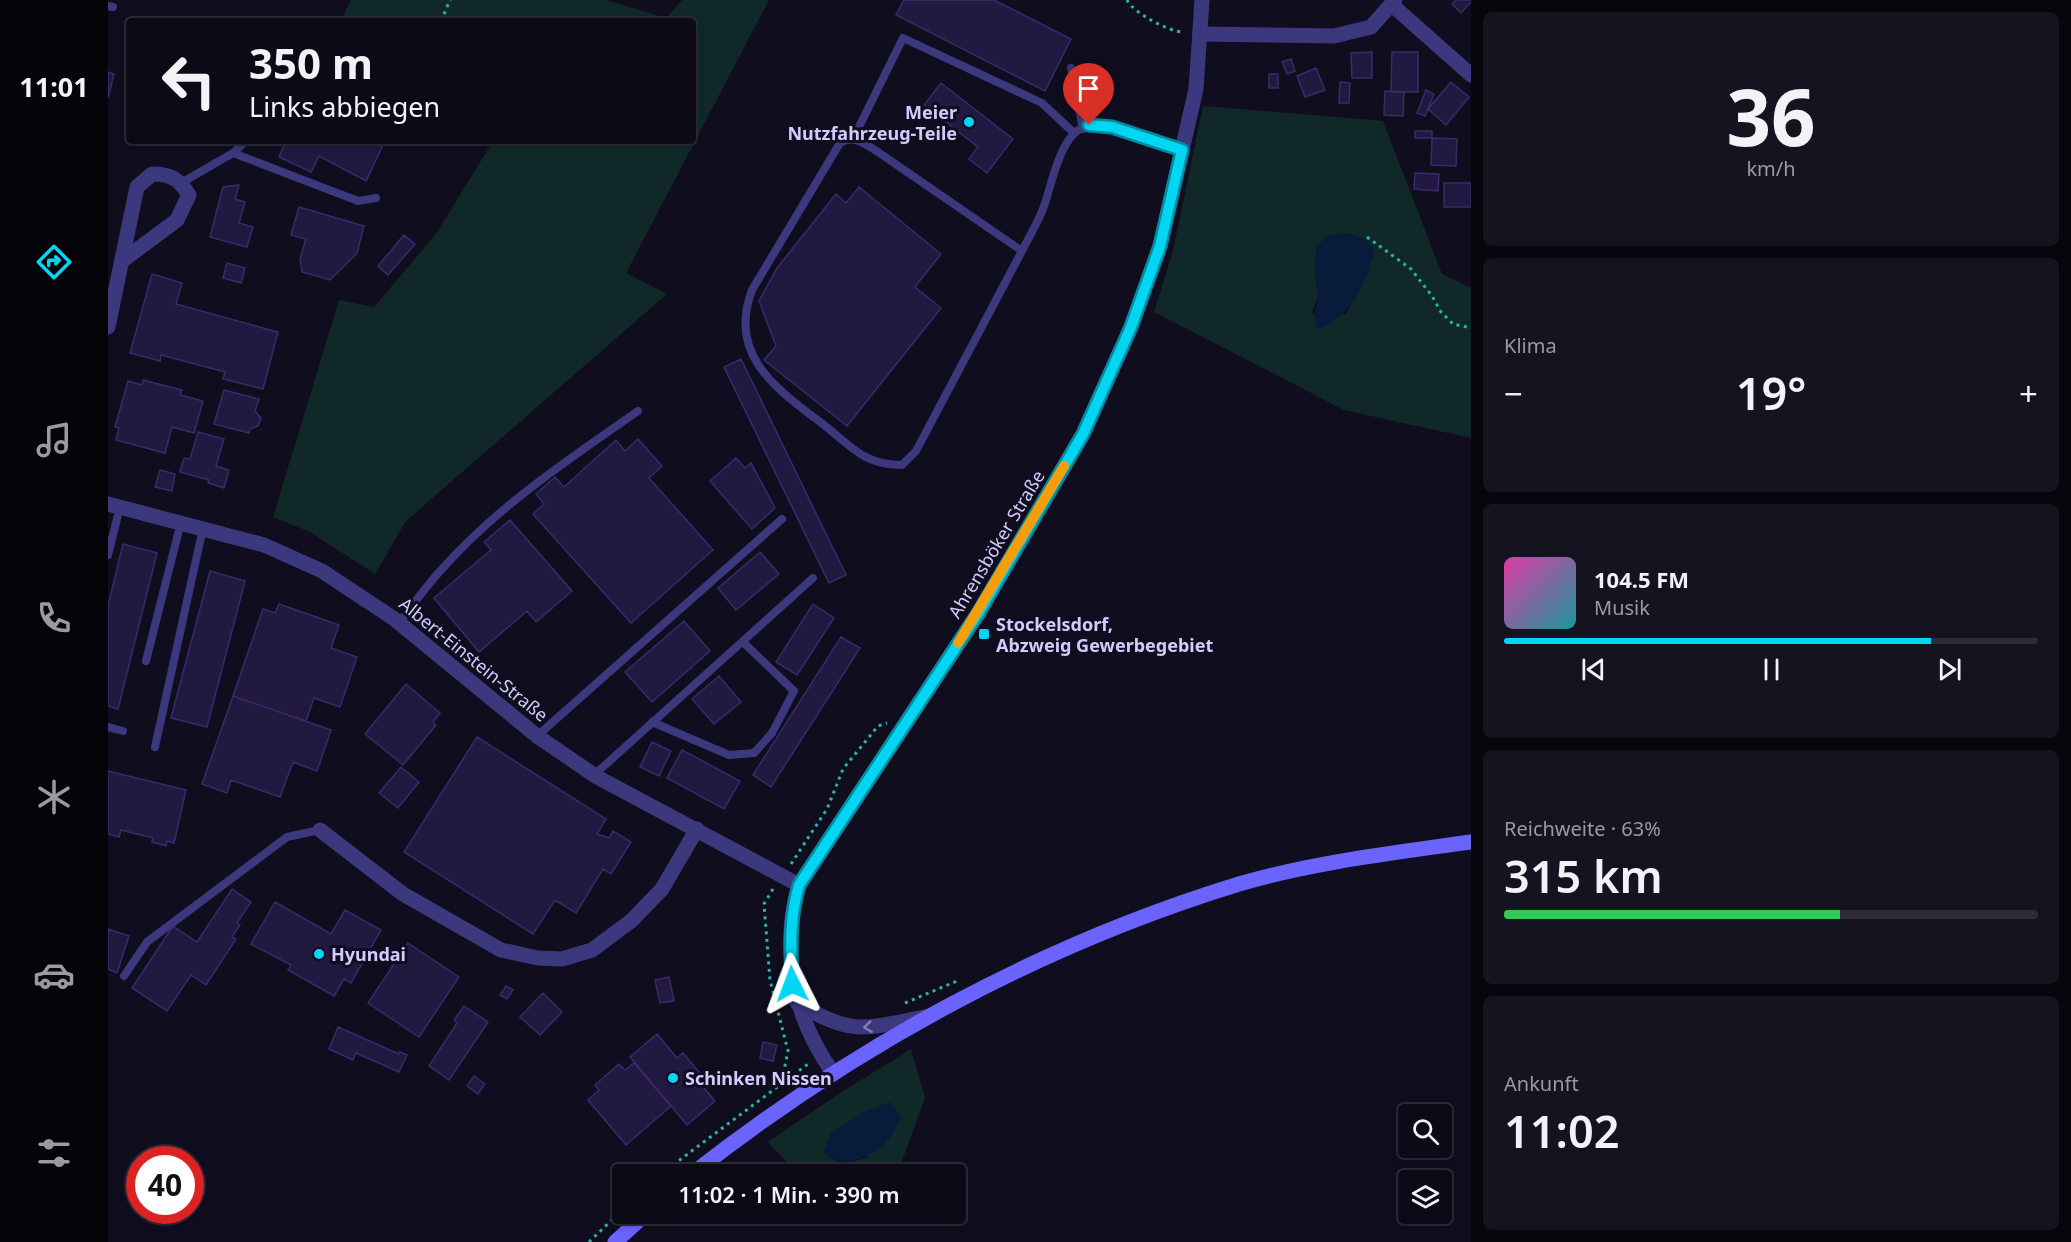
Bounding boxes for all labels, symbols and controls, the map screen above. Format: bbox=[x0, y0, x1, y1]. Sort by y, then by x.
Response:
text: 350 m bbox=[249, 34, 373, 91]
icon: left bbox=[150, 42, 228, 120]
pin bbox=[1063, 63, 1114, 125]
text: 36 bbox=[1726, 63, 1816, 169]
text: 11:01 bbox=[19, 68, 89, 105]
icon: arrive bbox=[1072, 72, 1105, 105]
text: Links abbiegen bbox=[249, 88, 440, 125]
place label: Meier Nutzfahrzeug-Teile bbox=[787, 100, 957, 145]
marker: Meier Nutzfahrzeug-Teile bbox=[962, 115, 976, 129]
text: km/h bbox=[1746, 155, 1796, 182]
icon: directions bbox=[33, 241, 75, 283]
text: Klima bbox=[1504, 332, 1557, 359]
text: 19° bbox=[1736, 362, 1806, 423]
text: − bbox=[1504, 371, 1523, 416]
text: + bbox=[2019, 371, 2038, 416]
icon: music bbox=[33, 419, 75, 461]
street label: Ahrensböker Straße bbox=[942, 466, 1050, 622]
text: 104.5 FM bbox=[1594, 564, 1689, 594]
street label: Albert-Einstein-Straße bbox=[395, 592, 553, 726]
text: Musik bbox=[1594, 594, 1650, 621]
icon: phone bbox=[33, 597, 75, 639]
place label: Stockelsdorf, Abzweig Gewerbegebiet bbox=[996, 612, 1213, 657]
marker: Stockelsdorf, Abzweig Gewerbegebiet bbox=[977, 627, 991, 641]
icon: previous bbox=[1577, 653, 1610, 686]
icon: pause bbox=[1755, 653, 1788, 686]
icon: next bbox=[1933, 653, 1966, 686]
icon: climate bbox=[33, 776, 75, 818]
text: Reichweite · 63% bbox=[1504, 815, 1661, 842]
text: 315 km bbox=[1504, 845, 1663, 906]
place label: Hyundai bbox=[331, 942, 406, 966]
marker: Hyundai bbox=[312, 947, 326, 961]
position arrow bbox=[760, 952, 824, 1016]
icon: car bbox=[33, 954, 75, 996]
one-way arrow bbox=[863, 1020, 873, 1033]
place label: Schinken Nissen bbox=[685, 1066, 832, 1090]
text: Ankunft bbox=[1504, 1070, 1579, 1097]
marker: Schinken Nissen bbox=[666, 1071, 680, 1085]
text: 11:02 bbox=[1504, 1100, 1619, 1161]
map controls bbox=[1398, 1104, 1452, 1224]
button: search bbox=[1398, 1104, 1452, 1158]
icon: filters bbox=[33, 1132, 75, 1174]
speed limit sign: 40 bbox=[126, 1146, 204, 1224]
button: layers bbox=[1398, 1170, 1452, 1224]
text: 11:02 · 1 Min. · 390 m bbox=[678, 1179, 900, 1209]

